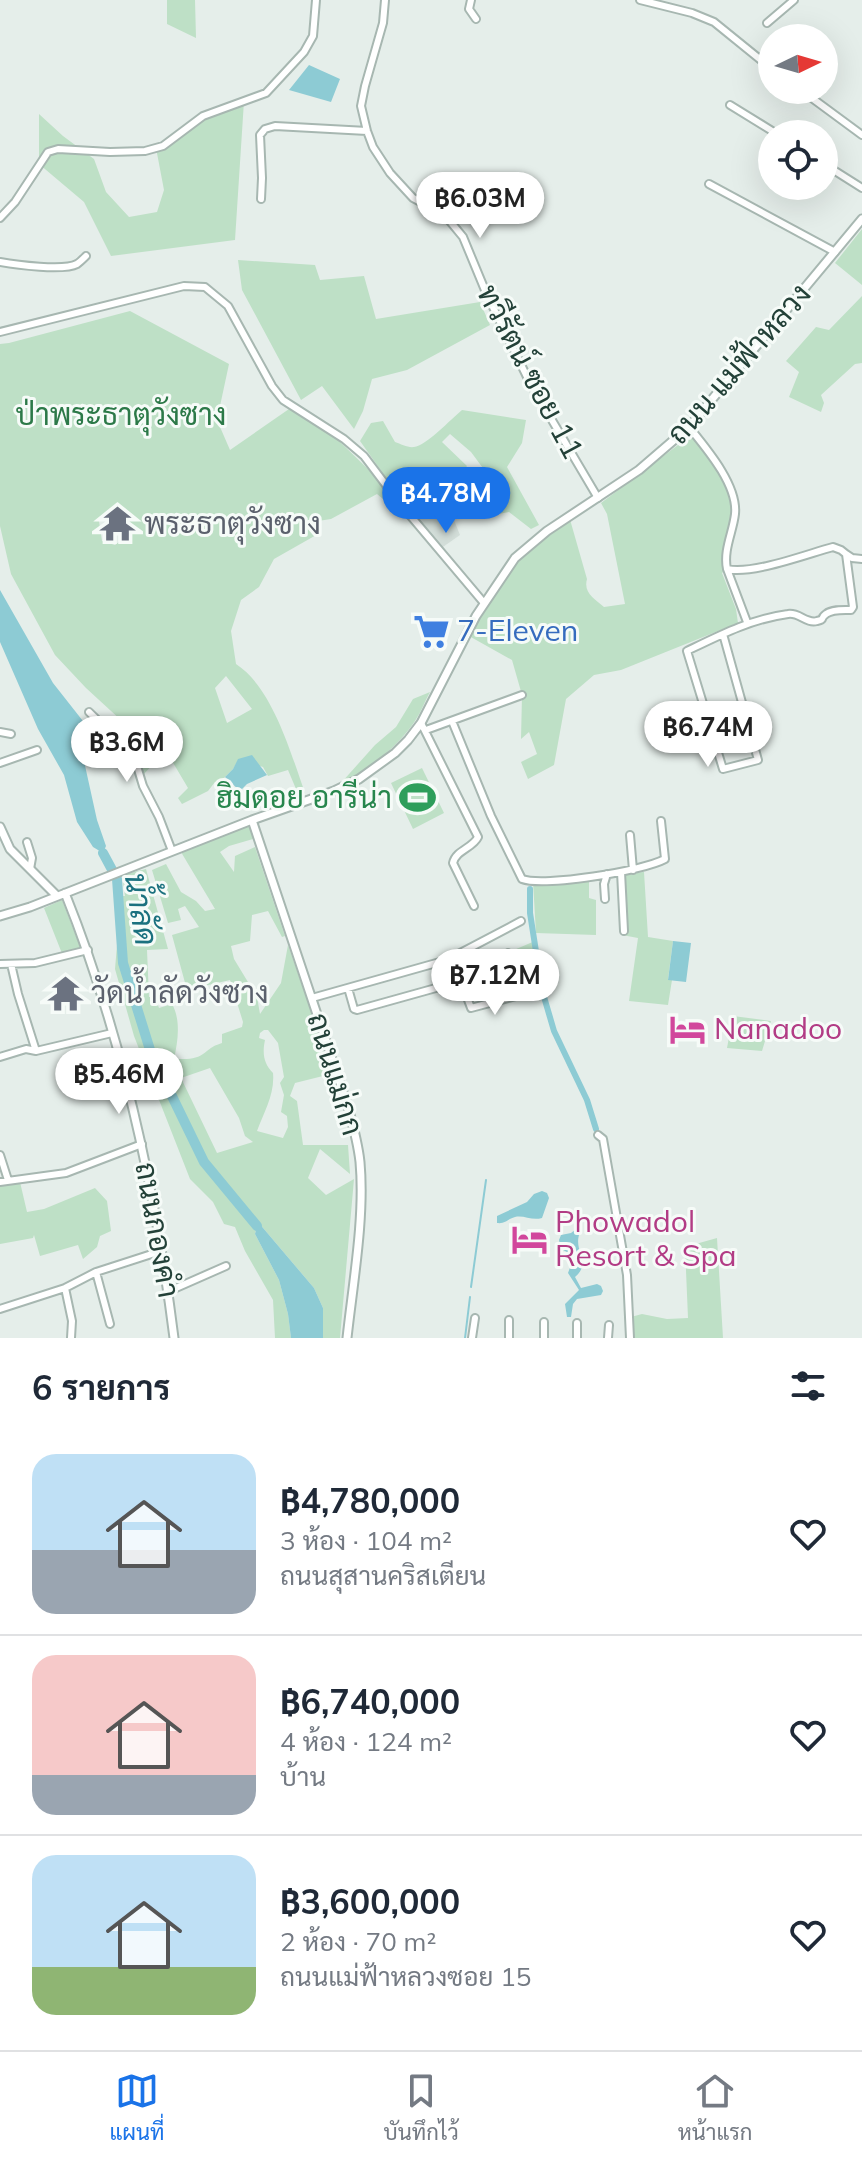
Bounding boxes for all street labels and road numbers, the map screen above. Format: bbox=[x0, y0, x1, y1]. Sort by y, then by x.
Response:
street label: ถนน แม่ฟ้าหลวง bbox=[658, 275, 818, 452]
street label: ทวีรัตน์ ซอย 11 bbox=[469, 278, 593, 465]
street label: ถนนแม่กก bbox=[299, 1008, 373, 1140]
street label: ถนนกองคำ bbox=[127, 1159, 189, 1300]

